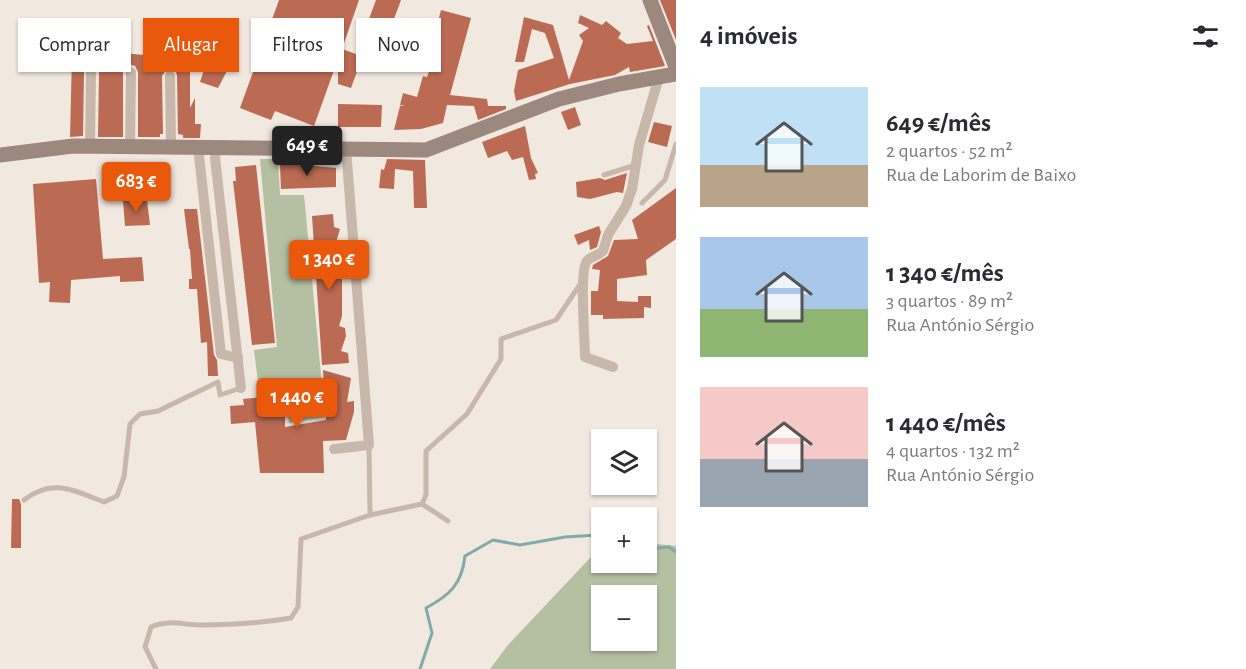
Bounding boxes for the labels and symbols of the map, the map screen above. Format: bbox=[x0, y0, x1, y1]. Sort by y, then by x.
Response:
pin: 649 € bbox=[265, 126, 349, 177]
pin: 683 € bbox=[94, 162, 178, 213]
pin: 1 340 € bbox=[274, 240, 384, 291]
pin: 1 440 € bbox=[242, 378, 352, 429]

